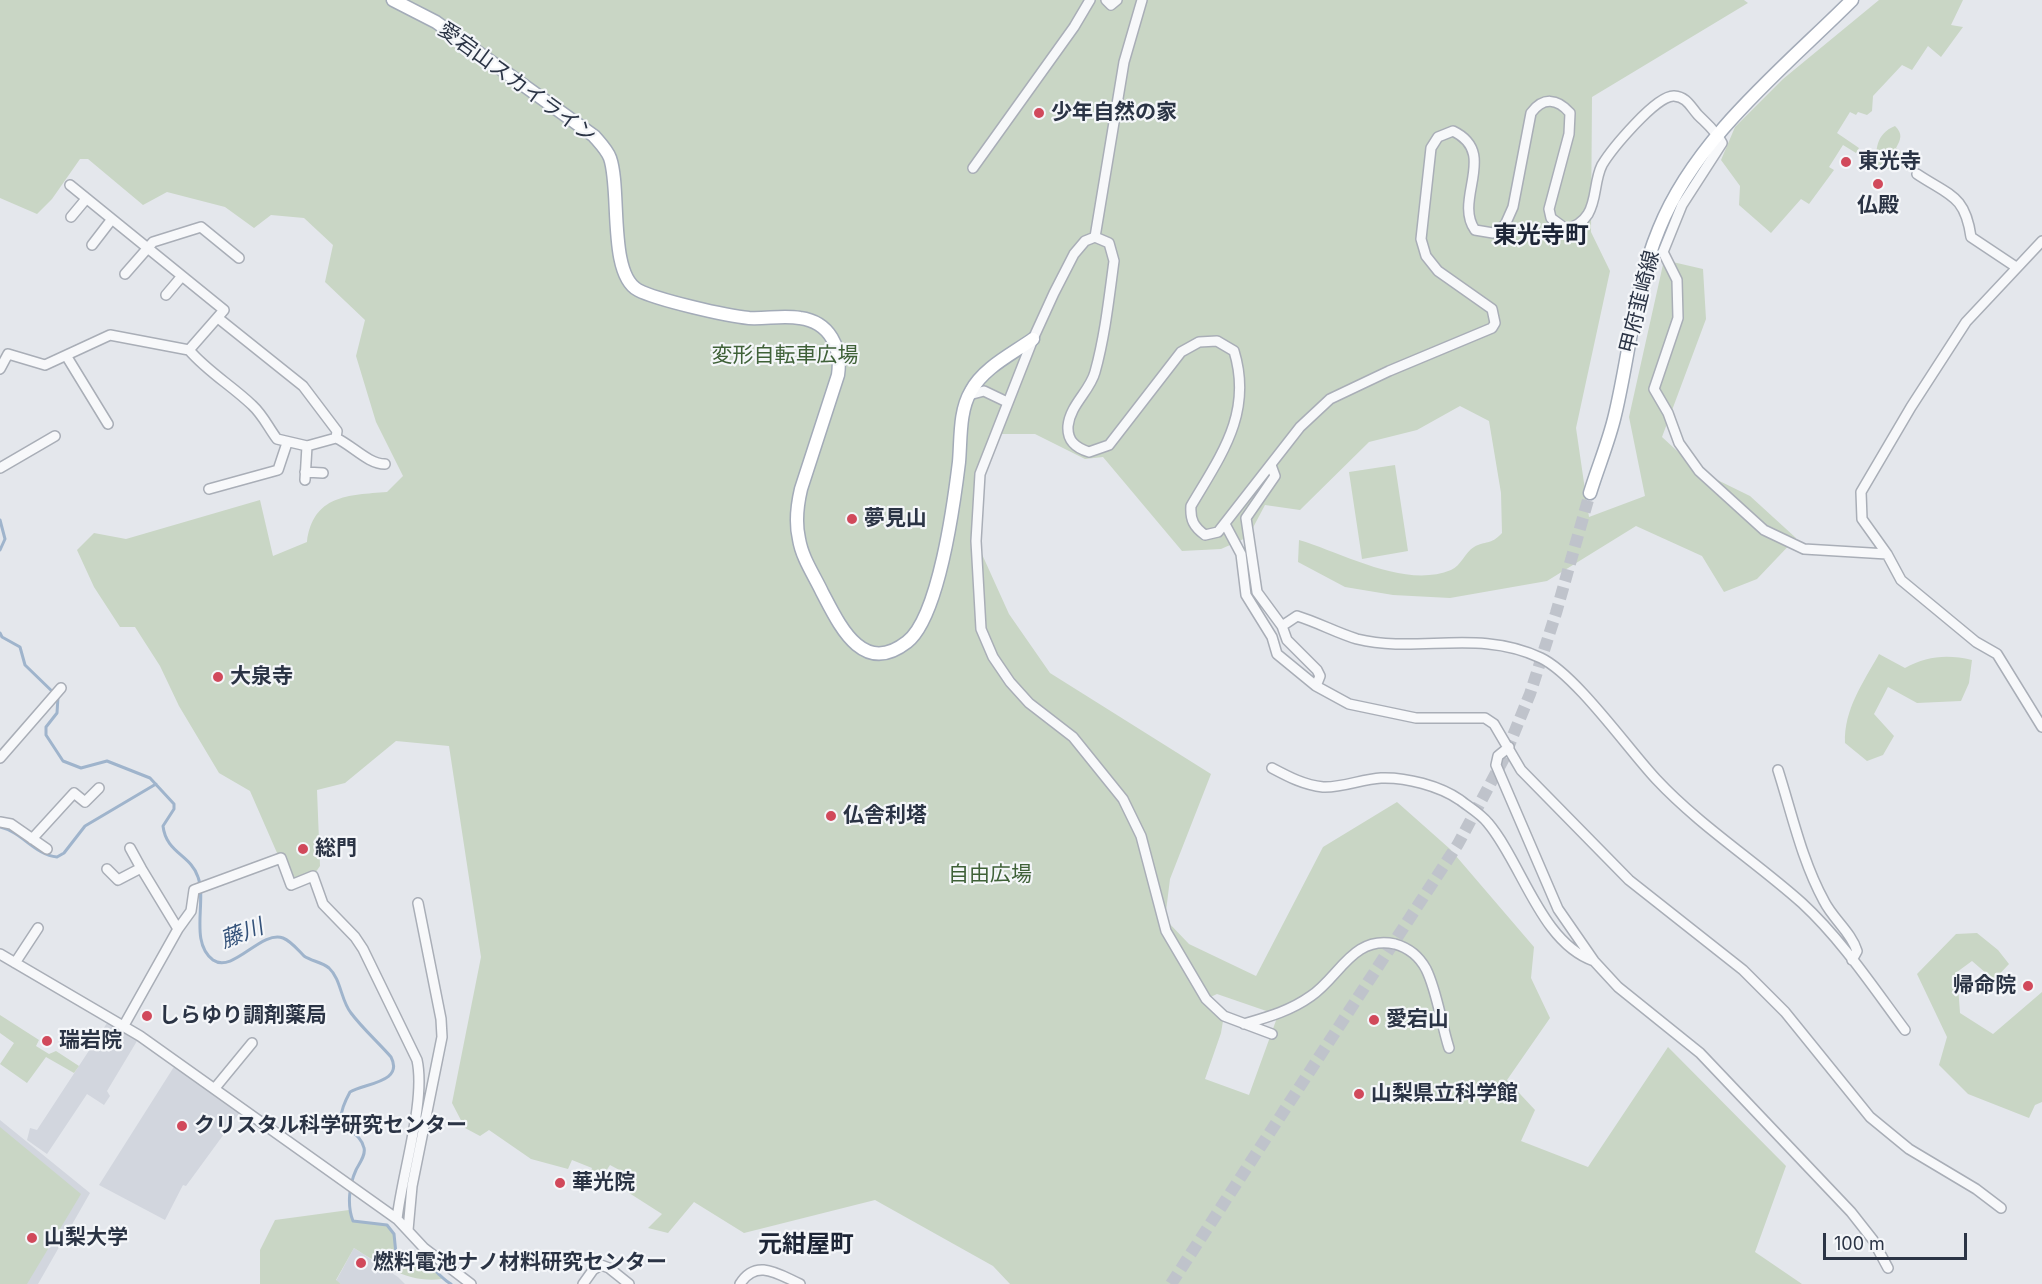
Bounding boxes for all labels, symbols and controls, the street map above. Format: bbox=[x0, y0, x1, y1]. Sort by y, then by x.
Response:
street label: 愛宕山スカイライン bbox=[433, 17, 601, 149]
place label: 少年自然の家 bbox=[1051, 100, 1177, 126]
marker: 少年自然の家 bbox=[1032, 106, 1046, 120]
place label: 東光寺 bbox=[1858, 149, 1921, 175]
marker: 東光寺 bbox=[1839, 155, 1853, 169]
marker: 仏殿 bbox=[1871, 177, 1885, 191]
place label: 仏殿 bbox=[1857, 193, 1899, 219]
district label: 東光寺町 bbox=[1493, 222, 1589, 250]
street label: 甲府韮崎線 bbox=[1615, 248, 1665, 356]
park label: 変形自転車広場 bbox=[712, 343, 858, 369]
place label: 夢見山 bbox=[864, 506, 927, 532]
marker: 夢見山 bbox=[845, 512, 859, 526]
place label: 大泉寺 bbox=[230, 664, 293, 690]
marker: 大泉寺 bbox=[211, 670, 225, 684]
place label: 仏舎利塔 bbox=[843, 803, 927, 829]
marker: 仏舎利塔 bbox=[824, 809, 838, 823]
place label: 総門 bbox=[315, 836, 357, 862]
marker: 総門 bbox=[296, 842, 310, 856]
park label: 自由広場 bbox=[948, 862, 1032, 888]
water label: 藤川 bbox=[217, 914, 267, 954]
place label: 帰命院 bbox=[1953, 973, 2016, 999]
marker: 帰命院 bbox=[2021, 979, 2035, 993]
place label: しらゆり調剤薬局 bbox=[159, 1003, 327, 1029]
place label: 愛宕山 bbox=[1386, 1007, 1449, 1033]
marker: しらゆり調剤薬局 bbox=[140, 1009, 154, 1023]
marker: 愛宕山 bbox=[1367, 1013, 1381, 1027]
place label: 瑞岩院 bbox=[59, 1028, 122, 1054]
marker: 瑞岩院 bbox=[40, 1034, 54, 1048]
place label: 山梨県立科学館 bbox=[1371, 1081, 1518, 1107]
marker: 山梨県立科学館 bbox=[1352, 1087, 1366, 1101]
place label: クリスタル科学研究センター bbox=[194, 1113, 467, 1139]
marker: クリスタル科学研究センター bbox=[175, 1119, 189, 1133]
place label: 華光院 bbox=[572, 1170, 635, 1196]
marker: 華光院 bbox=[553, 1176, 567, 1190]
scale bar bbox=[1826, 1221, 1970, 1259]
place label: 山梨大学 bbox=[44, 1225, 128, 1251]
marker: 山梨大学 bbox=[25, 1231, 39, 1245]
district label: 元紺屋町 bbox=[758, 1231, 854, 1259]
text: 100 m bbox=[1834, 1233, 1885, 1254]
place label: 燃料電池ナノ材料研究センター bbox=[373, 1250, 667, 1276]
marker: 燃料電池ナノ材料研究センター bbox=[354, 1256, 368, 1270]

